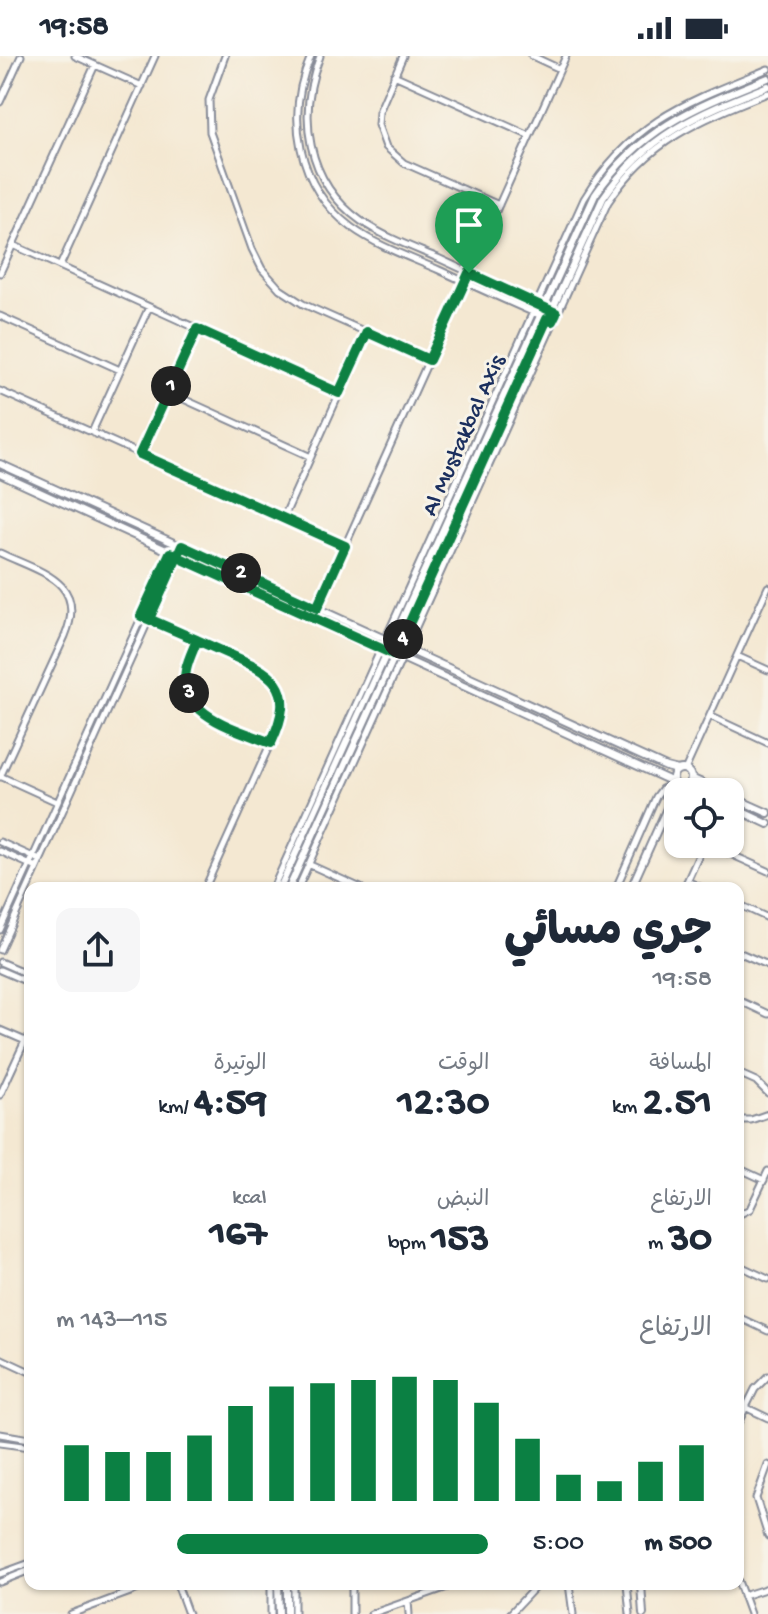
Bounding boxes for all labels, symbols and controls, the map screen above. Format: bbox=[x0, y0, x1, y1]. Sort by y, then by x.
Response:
text: 19:58 bbox=[40, 11, 109, 46]
pin bbox=[435, 191, 503, 273]
icon: arrive bbox=[447, 203, 491, 247]
street label: Al Mustakbal Axis bbox=[416, 350, 514, 521]
pin: 1 bbox=[151, 366, 191, 406]
text: 1 bbox=[167, 373, 175, 399]
pin: 2 bbox=[221, 553, 261, 593]
text: 2 bbox=[236, 560, 246, 586]
pin: 4 bbox=[383, 619, 423, 659]
text: 4 bbox=[398, 626, 408, 652]
pin: 3 bbox=[169, 673, 209, 713]
text: 3 bbox=[183, 680, 195, 706]
map controls bbox=[664, 778, 744, 858]
button: locate bbox=[664, 778, 744, 858]
button: share bbox=[56, 908, 140, 992]
text: جري مسائي bbox=[504, 909, 712, 961]
text: 19:58 bbox=[652, 965, 712, 996]
text: الوتيرة bbox=[214, 1052, 267, 1078]
text: الوقت bbox=[438, 1052, 489, 1078]
text: المسافة bbox=[649, 1052, 712, 1078]
text: 4:59 bbox=[194, 1081, 267, 1128]
text: 12:30 bbox=[398, 1081, 489, 1128]
text: 2.51 bbox=[643, 1081, 712, 1128]
text: /km bbox=[158, 1095, 194, 1121]
text: km bbox=[612, 1095, 643, 1121]
text: kcal bbox=[232, 1186, 267, 1212]
text: النبض bbox=[437, 1188, 489, 1214]
text: الارتفاع bbox=[650, 1188, 712, 1214]
text: 167 bbox=[209, 1212, 267, 1259]
text: 153 bbox=[431, 1217, 489, 1264]
text: 30 bbox=[669, 1217, 712, 1264]
text: bpm bbox=[388, 1231, 431, 1257]
text: m bbox=[648, 1231, 669, 1257]
text: 115–143 m bbox=[56, 1306, 168, 1337]
text: الارتفاع bbox=[639, 1315, 712, 1346]
text: 5:00 bbox=[533, 1529, 584, 1560]
text: 500 m bbox=[644, 1529, 712, 1560]

